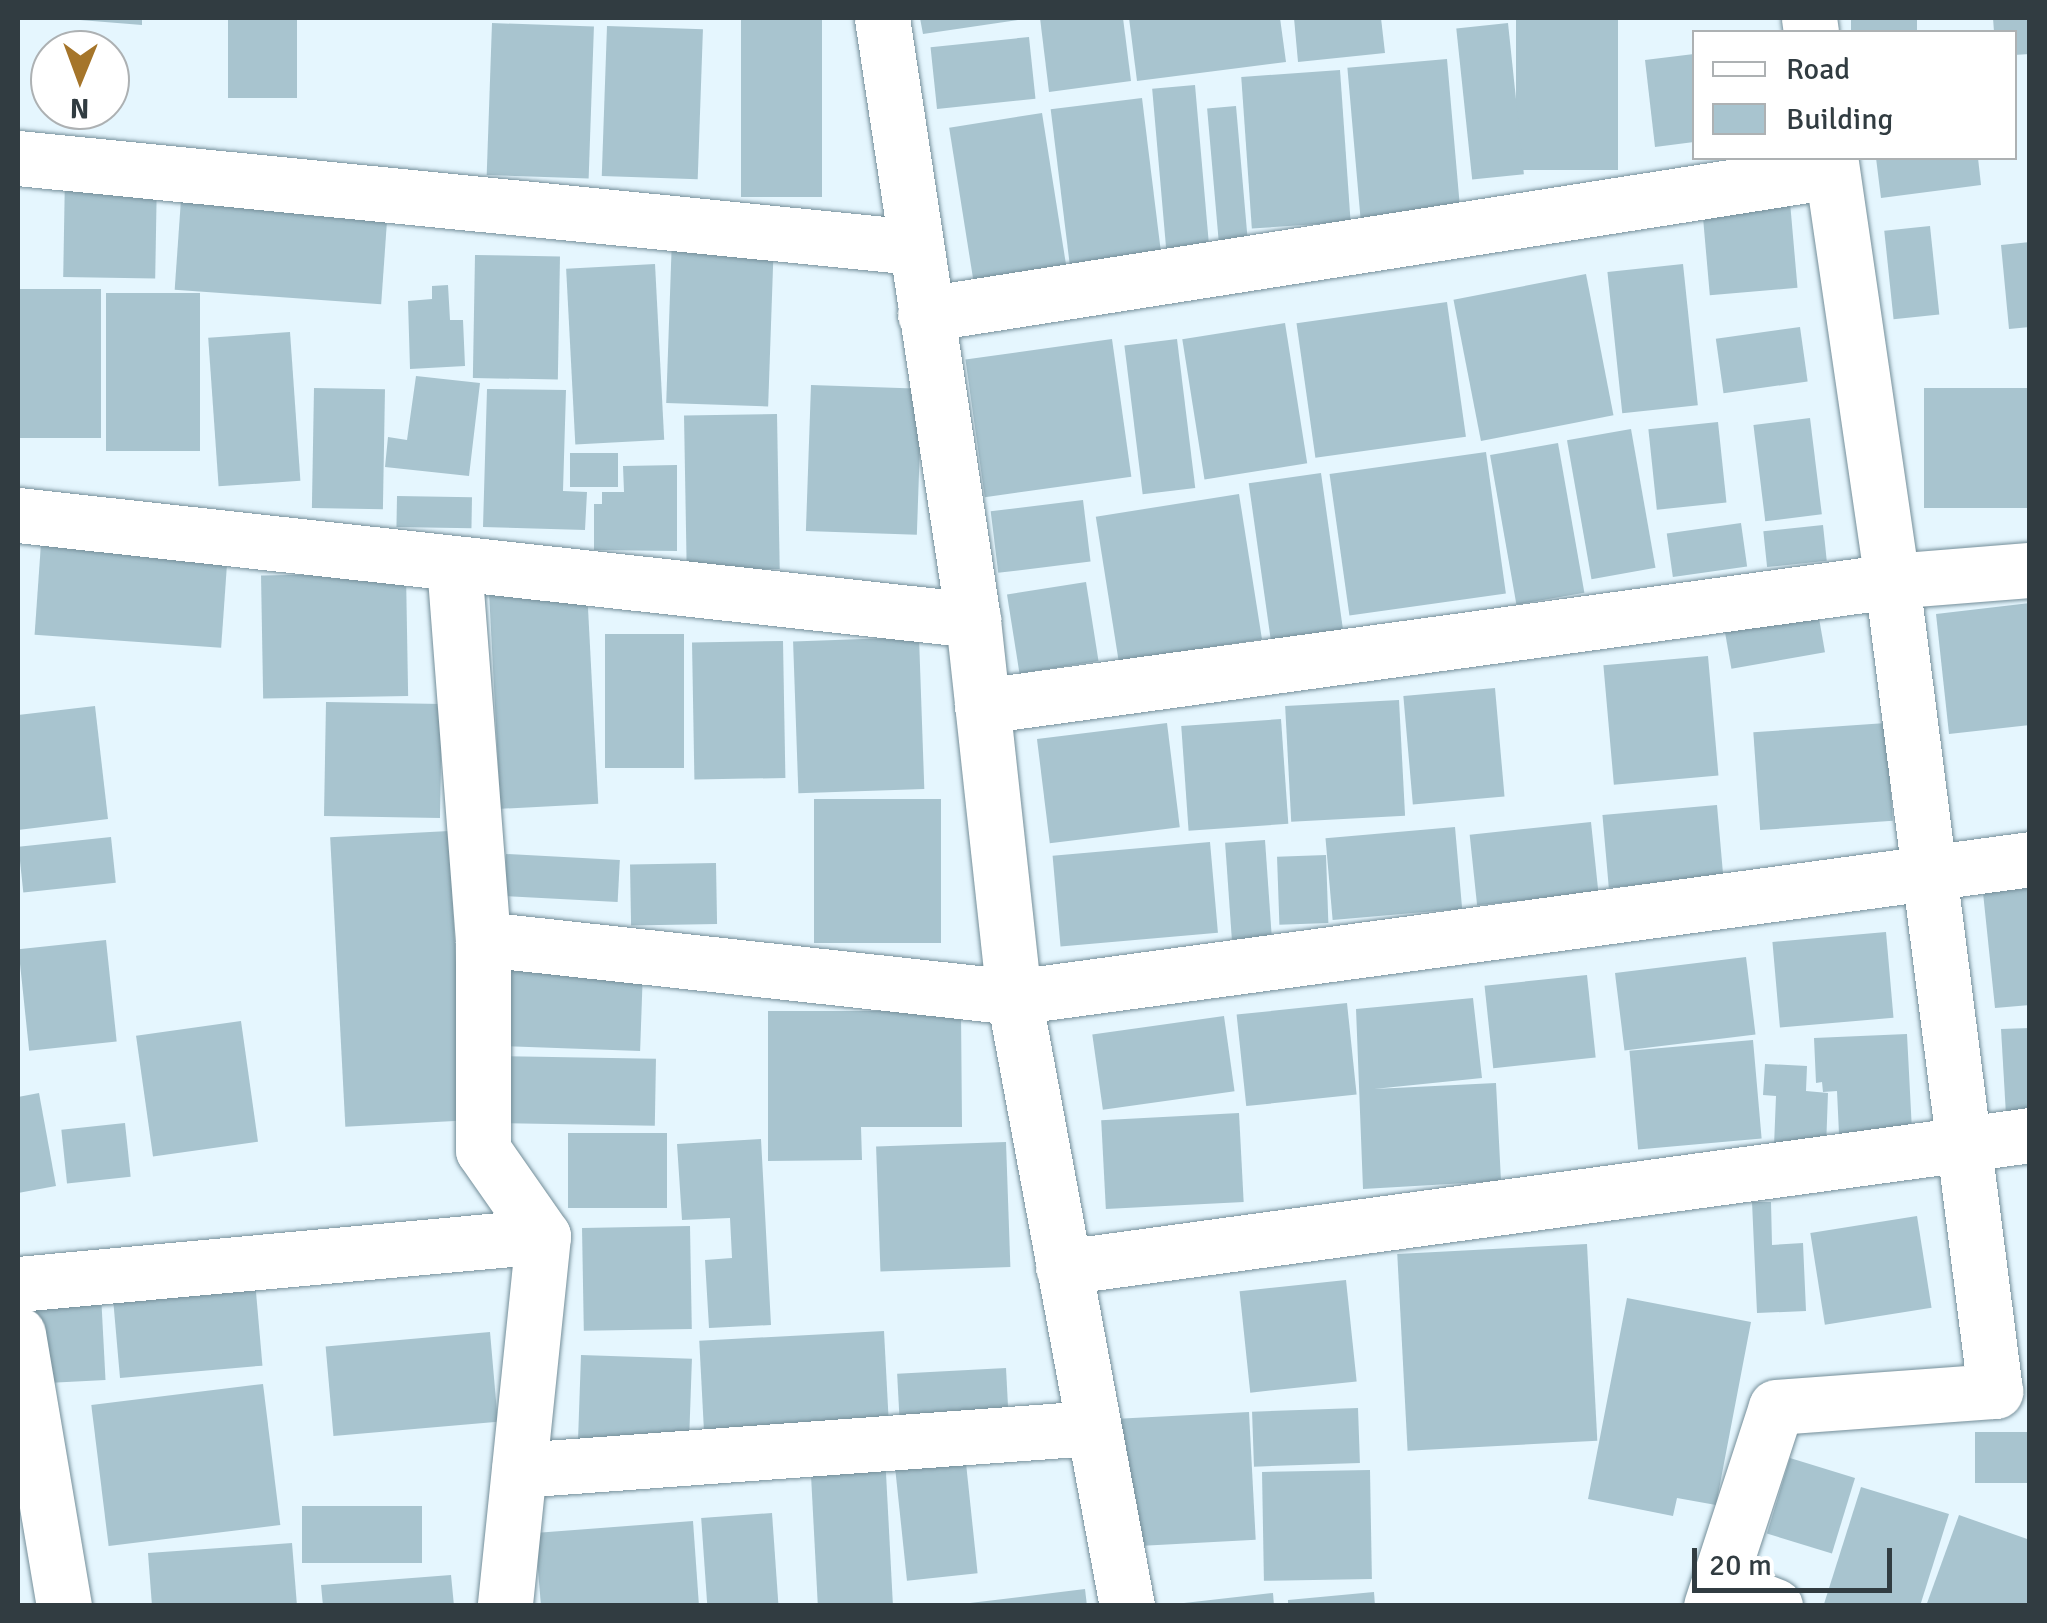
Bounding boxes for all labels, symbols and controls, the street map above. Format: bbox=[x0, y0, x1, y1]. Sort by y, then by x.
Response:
north arrow bbox=[30, 30, 130, 130]
legend bbox=[1692, 30, 2017, 160]
text: Road bbox=[1786, 51, 1850, 88]
text: N bbox=[69, 91, 90, 125]
text: Building bbox=[1786, 101, 1893, 138]
scale bar bbox=[1697, 1528, 1897, 1590]
text: 20 m bbox=[1709, 1547, 1772, 1584]

